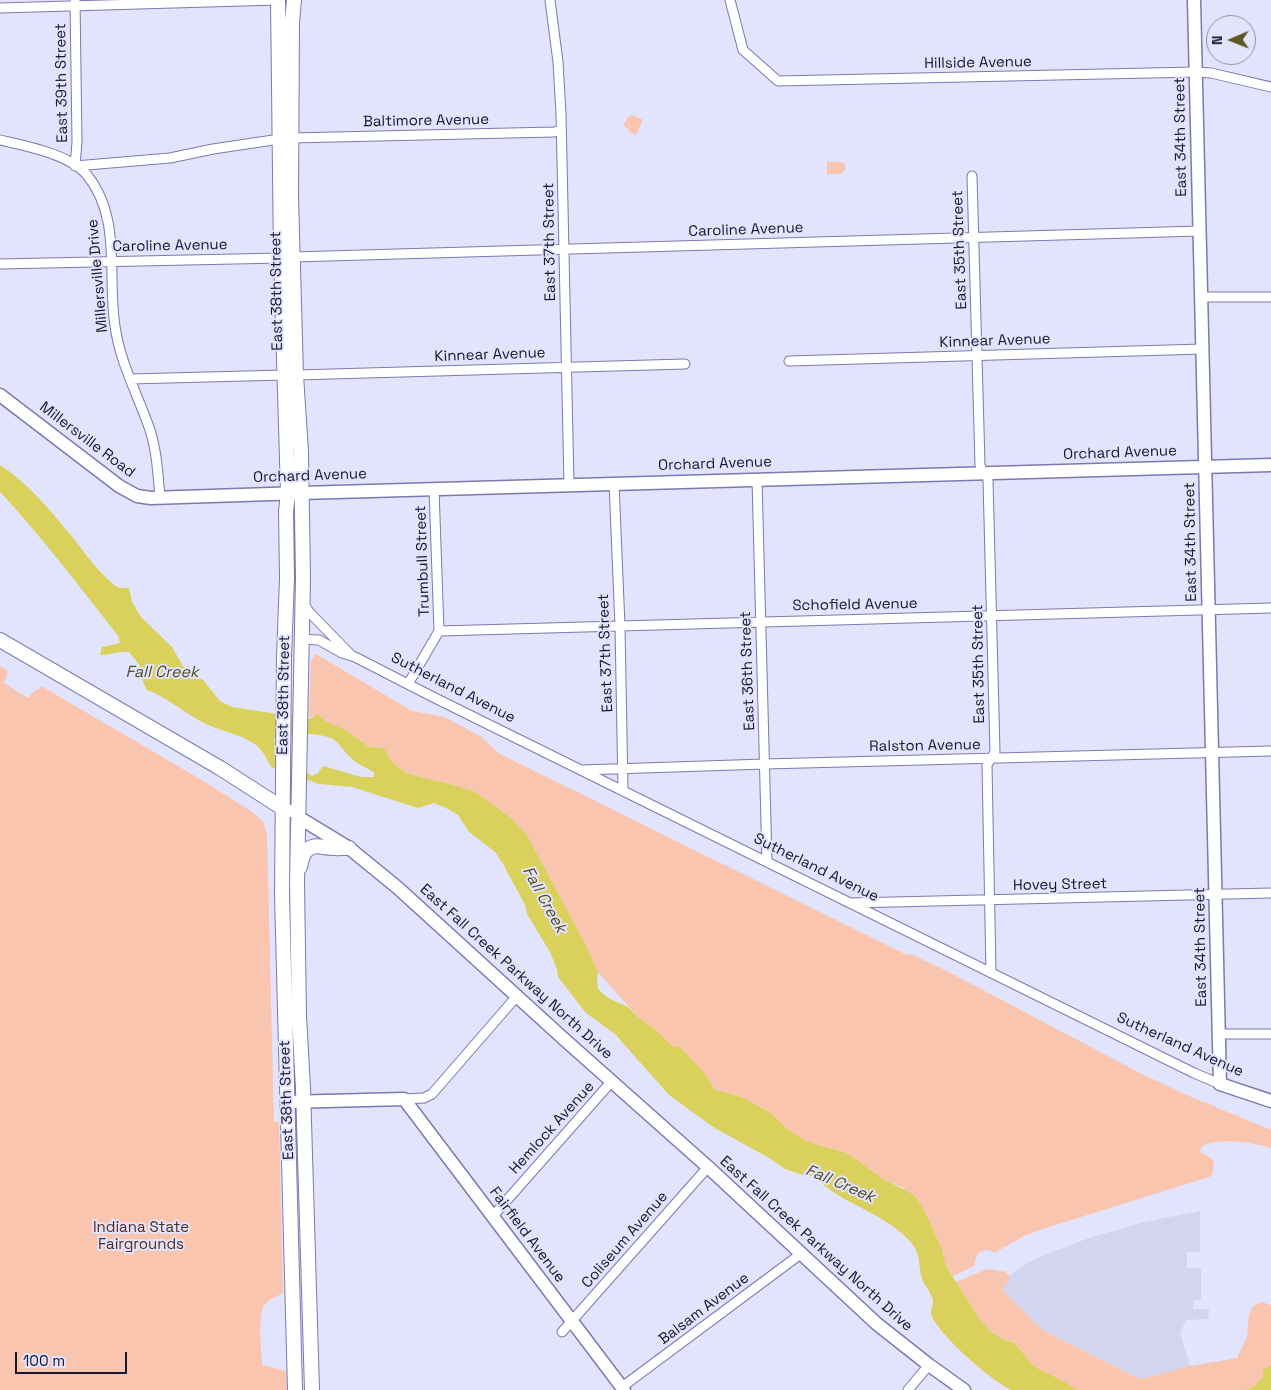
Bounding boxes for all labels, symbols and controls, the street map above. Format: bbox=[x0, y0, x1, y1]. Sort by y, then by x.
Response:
north arrow bbox=[1206, 15, 1256, 65]
street label: East 39th Street bbox=[52, 23, 72, 143]
text: N bbox=[1208, 35, 1226, 45]
street label: Hillside Avenue bbox=[924, 53, 1032, 73]
street label: East 34th Street bbox=[1171, 77, 1191, 197]
street label: Baltimore Avenue bbox=[363, 111, 489, 131]
street label: East 37th Street bbox=[540, 182, 560, 302]
street label: East 35th Street bbox=[949, 190, 971, 310]
street label: Millersville Drive bbox=[84, 219, 112, 333]
street label: Caroline Avenue bbox=[688, 219, 804, 241]
street label: East 38th Street bbox=[267, 231, 287, 351]
street label: Caroline Avenue bbox=[112, 236, 228, 256]
street label: Kinnear Avenue bbox=[939, 330, 1051, 352]
street label: Kinnear Avenue bbox=[434, 344, 546, 366]
street label: Millersville Road bbox=[36, 398, 138, 482]
street label: Orchard Avenue bbox=[1063, 442, 1177, 464]
street label: Orchard Avenue bbox=[658, 453, 772, 475]
street label: Orchard Avenue bbox=[253, 465, 367, 487]
street label: East 34th Street bbox=[1181, 482, 1201, 602]
street label: Trumbull Street bbox=[412, 505, 434, 617]
street label: East 37th Street bbox=[595, 593, 617, 713]
street label: Schofield Avenue bbox=[792, 595, 918, 615]
street label: East 35th Street bbox=[969, 604, 989, 724]
street label: East 36th Street bbox=[737, 611, 759, 731]
street label: East 38th Street bbox=[274, 635, 294, 755]
street label: Sutherland Avenue bbox=[388, 649, 518, 727]
water label: Fall Creek bbox=[125, 663, 199, 683]
street label: Ralston Avenue bbox=[869, 736, 981, 756]
street label: Sutherland Avenue bbox=[750, 830, 882, 906]
water label: Fall Creek bbox=[518, 863, 570, 937]
street label: Hovey Street bbox=[1013, 875, 1107, 895]
street label: East Fall Creek Parkway North Drive bbox=[416, 881, 616, 1063]
street label: East 34th Street bbox=[1191, 887, 1211, 1007]
street label: Sutherland Avenue bbox=[1114, 1009, 1246, 1081]
street label: East 38th Street bbox=[276, 1040, 298, 1160]
street label: Hemlock Avenue bbox=[506, 1078, 598, 1178]
street label: East Fall Creek Parkway North Drive bbox=[716, 1153, 916, 1335]
water label: Fall Creek bbox=[803, 1161, 877, 1207]
street label: Fairfield Avenue bbox=[485, 1184, 569, 1286]
street label: Coliseum Avenue bbox=[578, 1188, 672, 1292]
park label: Indiana State Fairgrounds bbox=[93, 1219, 189, 1254]
street label: Balsam Avenue bbox=[655, 1269, 753, 1349]
scale bar bbox=[18, 1342, 130, 1374]
text: 100 m bbox=[23, 1351, 65, 1370]

